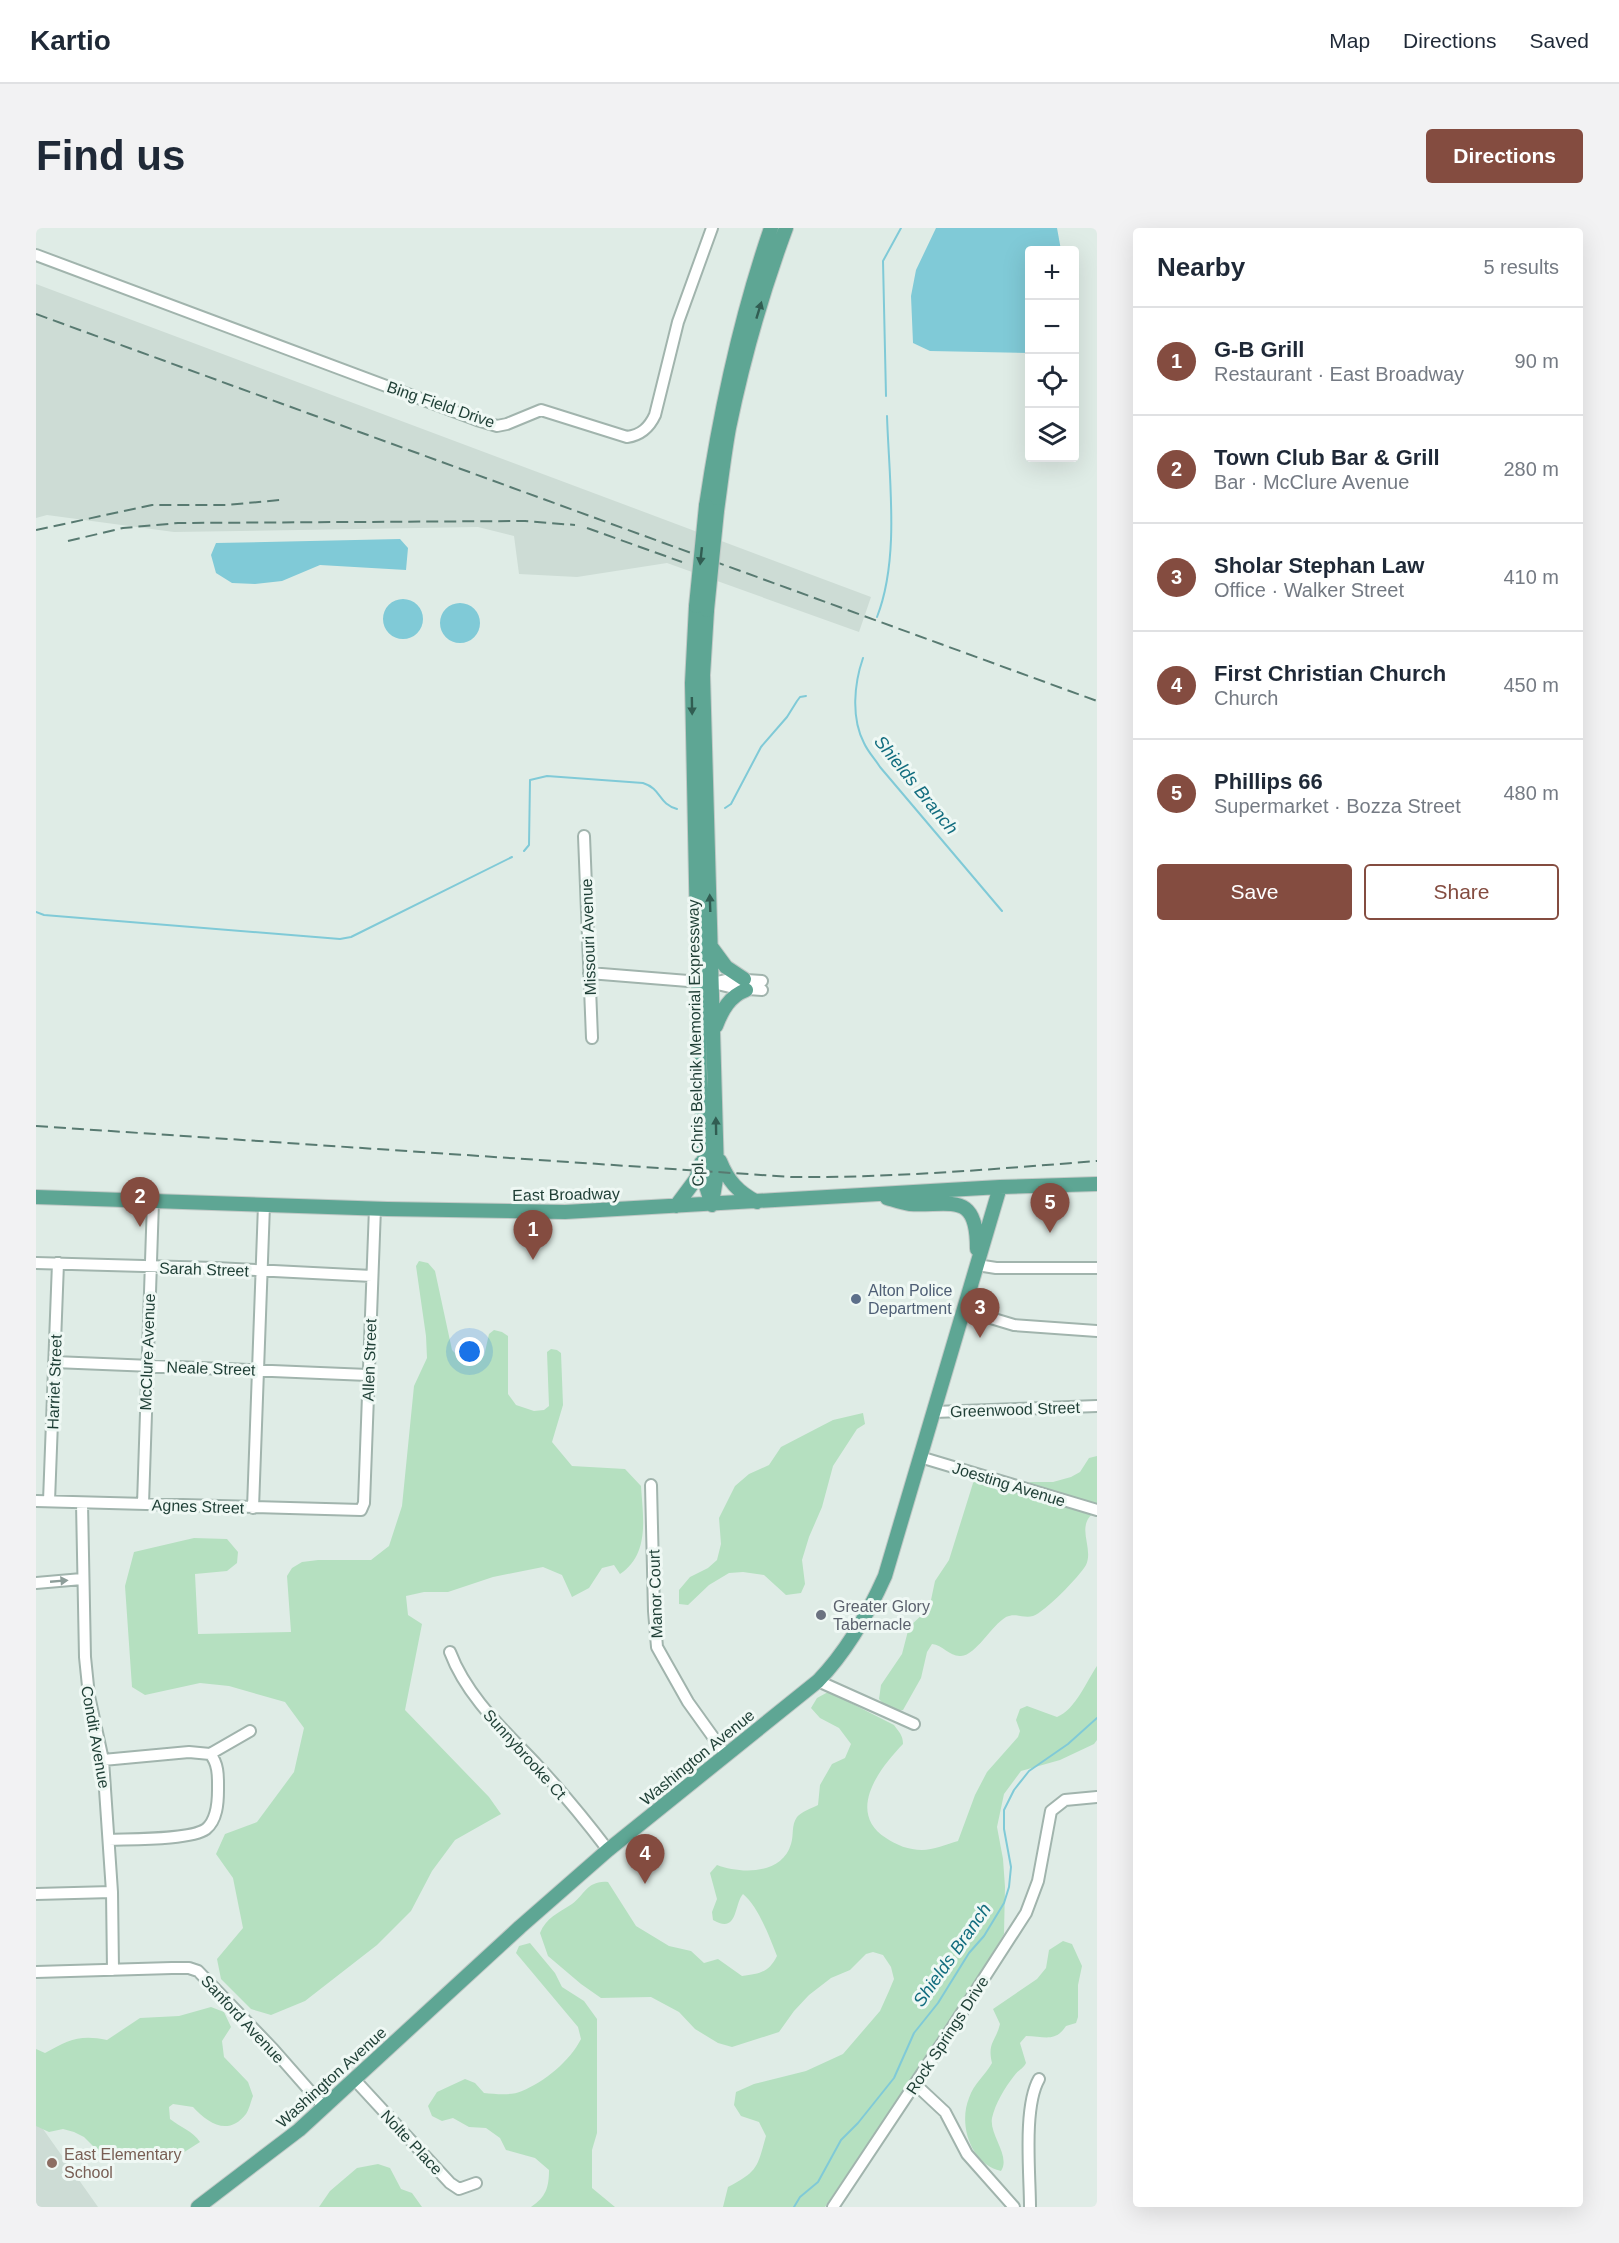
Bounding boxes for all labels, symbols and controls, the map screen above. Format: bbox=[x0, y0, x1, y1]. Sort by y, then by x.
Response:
text: Kartio bbox=[30, 25, 111, 56]
text: Map bbox=[1329, 29, 1370, 52]
text: Directions bbox=[1403, 29, 1496, 52]
text: Saved bbox=[1529, 29, 1589, 52]
button: Directions bbox=[1426, 129, 1583, 183]
text: Find us bbox=[36, 132, 185, 179]
map controls bbox=[1025, 246, 1079, 462]
button: + bbox=[1025, 246, 1079, 300]
text: Nearby bbox=[1157, 252, 1245, 282]
text: 5 results bbox=[1483, 256, 1559, 278]
button: − bbox=[1025, 300, 1079, 354]
one-way arrow bbox=[755, 301, 764, 319]
text: G-B Grill bbox=[1214, 337, 1304, 362]
text: 1 bbox=[1171, 350, 1182, 372]
text: 90 m bbox=[1515, 350, 1559, 372]
button: locate bbox=[1025, 354, 1079, 408]
text: Restaurant · East Broadway bbox=[1214, 363, 1464, 385]
street label: Bing Field Drive bbox=[385, 378, 497, 431]
button: layers bbox=[1025, 408, 1079, 462]
text: Town Club Bar & Grill bbox=[1214, 445, 1440, 470]
text: 2 bbox=[1171, 458, 1182, 480]
text: 280 m bbox=[1503, 458, 1559, 480]
text: Bar · McClure Avenue bbox=[1214, 471, 1409, 493]
one-way arrow bbox=[696, 546, 706, 565]
text: Sholar Stephan Law bbox=[1214, 553, 1424, 578]
text: 3 bbox=[1171, 566, 1182, 588]
text: 410 m bbox=[1503, 566, 1559, 588]
text: Office · Walker Street bbox=[1214, 579, 1404, 601]
text: First Christian Church bbox=[1214, 661, 1446, 686]
text: 4 bbox=[1171, 674, 1182, 696]
text: 450 m bbox=[1503, 674, 1559, 696]
text: Church bbox=[1214, 687, 1278, 709]
one-way arrow bbox=[688, 697, 697, 716]
water label: Shields Branch bbox=[870, 732, 962, 838]
text: Phillips 66 bbox=[1214, 769, 1323, 794]
text: 5 bbox=[1171, 782, 1182, 804]
text: 480 m bbox=[1503, 782, 1559, 804]
text: Supermarket · Bozza Street bbox=[1214, 795, 1461, 817]
button: Save bbox=[1157, 864, 1352, 920]
button: Share bbox=[1364, 864, 1559, 920]
street label: Missouri Avenue bbox=[578, 878, 599, 996]
one-way arrow bbox=[705, 894, 715, 913]
street label: Cpl. Chris Belchik Memorial Expressway bbox=[684, 899, 707, 1187]
one-way arrow bbox=[711, 1116, 721, 1135]
pin: 2 bbox=[120, 1178, 160, 1227]
pin: 5 bbox=[1030, 1184, 1070, 1233]
street label: East Broadway bbox=[512, 1185, 620, 1204]
pin: 1 bbox=[514, 1210, 552, 1260]
street label: Sarah Street bbox=[159, 1259, 250, 1280]
place label: Alton Police Department bbox=[868, 1282, 953, 1317]
pin: 3 bbox=[960, 1288, 1000, 1338]
marker: Alton Police Department bbox=[849, 1292, 863, 1306]
street label: McClure Avenue bbox=[137, 1293, 158, 1411]
street label: Allen Street bbox=[360, 1318, 379, 1402]
street label: Harriet Street bbox=[44, 1334, 65, 1430]
your location bbox=[455, 1337, 484, 1366]
street label: Neale Street bbox=[166, 1358, 256, 1379]
street label: Greenwood Street bbox=[950, 1399, 1081, 1420]
street label: Joesting Avenue bbox=[950, 1459, 1067, 1510]
street label: Agnes Street bbox=[151, 1496, 245, 1517]
street label: Manor Court bbox=[645, 1549, 666, 1639]
one-way arrow bbox=[50, 1576, 69, 1586]
place label: Greater Glory Tabernacle bbox=[833, 1598, 930, 1633]
marker: Greater Glory Tabernacle bbox=[814, 1608, 828, 1622]
street label: Condit Avenue bbox=[78, 1685, 113, 1790]
street label: Sunnybrooke Ct bbox=[480, 1706, 570, 1803]
street label: Washington Avenue bbox=[637, 1706, 758, 1808]
pin: 4 bbox=[626, 1834, 664, 1884]
water label: Shields Branch bbox=[909, 1900, 995, 2010]
street label: Sanford Avenue bbox=[198, 1972, 288, 2067]
street label: Rock Springs Drive bbox=[903, 1973, 992, 2097]
street label: Washington Avenue bbox=[273, 2024, 390, 2131]
street label: Nolte Place bbox=[378, 2107, 446, 2178]
place label: East Elementary School bbox=[64, 2146, 181, 2181]
marker: East Elementary School bbox=[45, 2156, 59, 2170]

